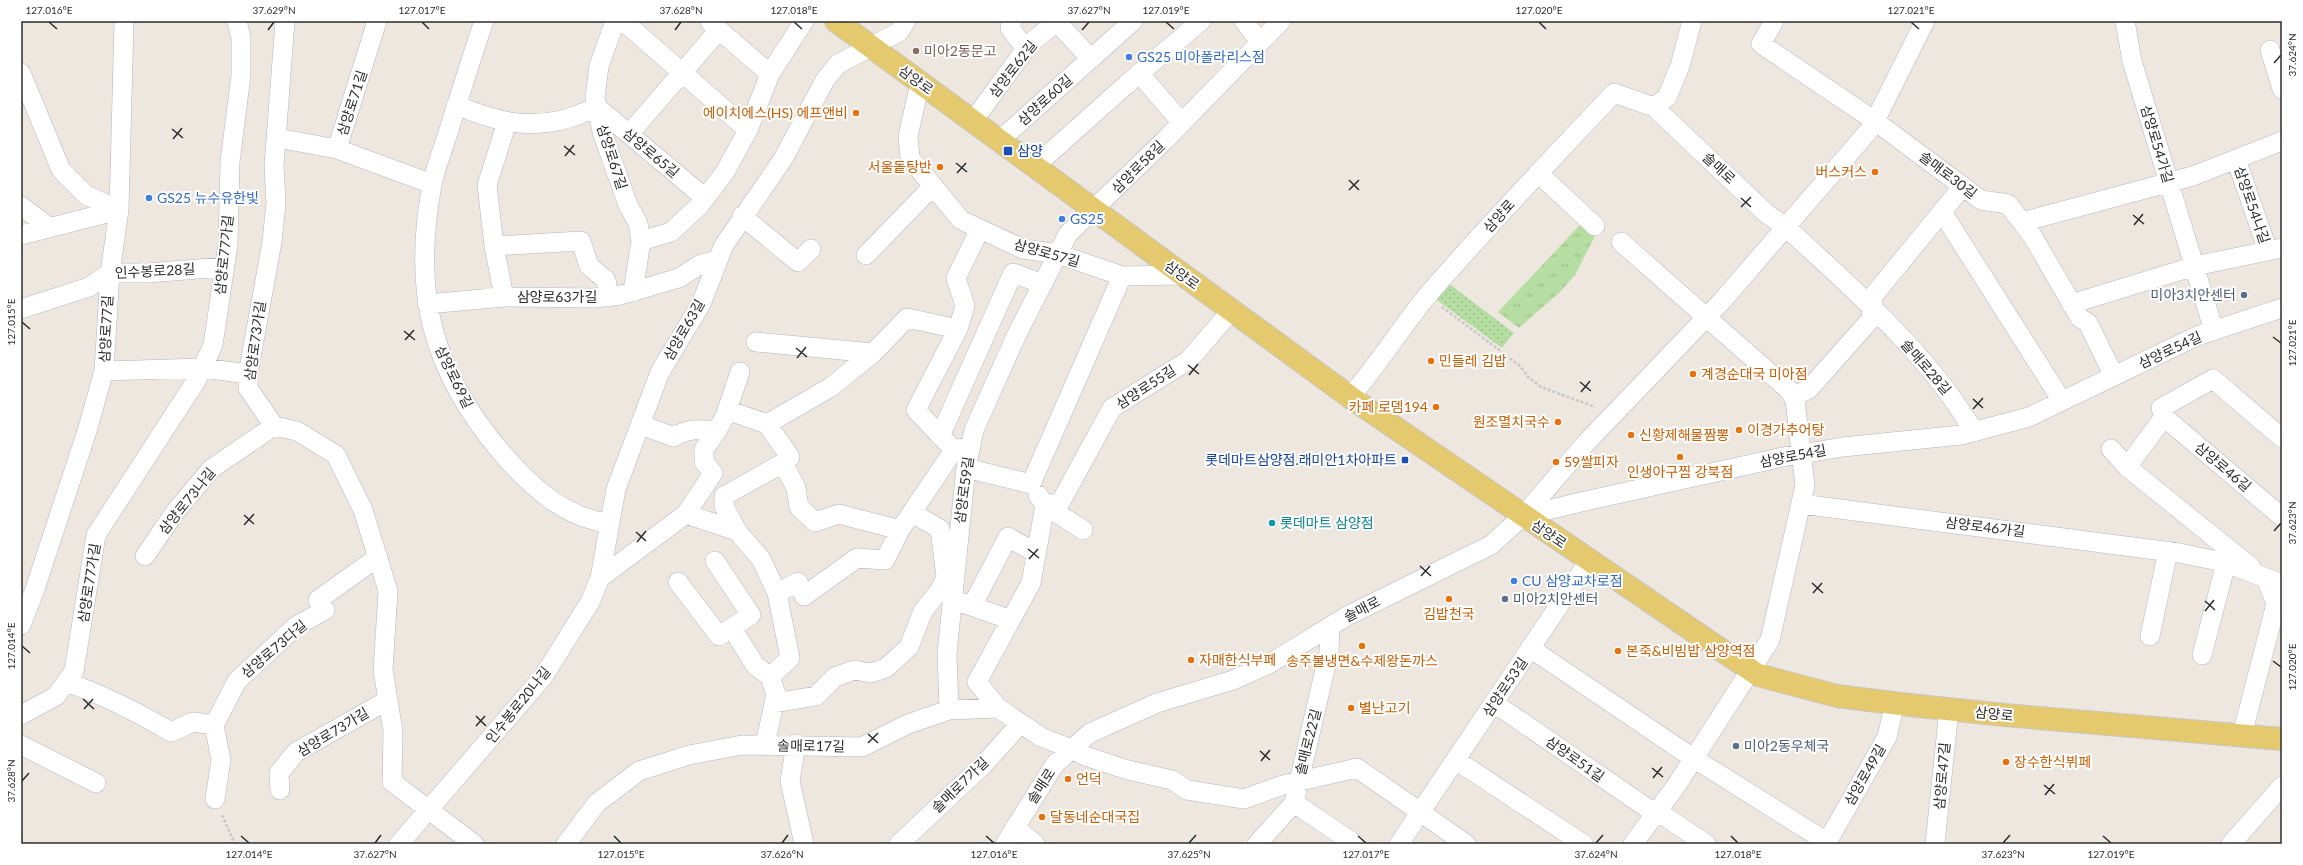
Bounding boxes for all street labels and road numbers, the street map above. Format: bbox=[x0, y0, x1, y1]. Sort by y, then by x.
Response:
street label: 삼양로62길 bbox=[985, 37, 1040, 101]
street label: 삼양로 bbox=[896, 61, 937, 98]
street label: 삼양로71길 bbox=[333, 68, 370, 138]
street label: 삼양로60길 bbox=[1014, 71, 1076, 129]
street label: 삼양로54가길 bbox=[2138, 103, 2177, 185]
street label: 삼양로67길 bbox=[594, 122, 631, 192]
street label: 삼양로65길 bbox=[620, 124, 683, 181]
street label: 삼양로58길 bbox=[1108, 137, 1168, 197]
street label: 솔매로30길 bbox=[1916, 147, 1980, 202]
street label: 솔매로 bbox=[1699, 148, 1739, 187]
street label: 삼양로54나길 bbox=[2231, 164, 2274, 246]
street label: 삼양로 bbox=[1479, 196, 1518, 236]
street label: 삼양로77가길 bbox=[211, 214, 236, 296]
street label: 삼양로57길 bbox=[1012, 235, 1082, 270]
street label: 삼양로 bbox=[1162, 256, 1203, 293]
street label: 인수봉로28길 bbox=[114, 260, 196, 281]
street label: 삼양로63가길 bbox=[517, 288, 597, 305]
street label: 삼양로77길 bbox=[95, 295, 116, 363]
street label: 삼양로63길 bbox=[659, 296, 708, 363]
street label: 삼양로73가길 bbox=[240, 300, 269, 382]
street label: 삼양로54길 bbox=[2135, 328, 2204, 372]
street label: 솔매로28길 bbox=[1898, 336, 1955, 398]
street label: 삼양로69길 bbox=[432, 343, 477, 411]
street label: 삼양로55길 bbox=[1113, 361, 1179, 412]
street label: 삼양로46길 bbox=[2192, 438, 2255, 495]
street label: 삼양로54길 bbox=[1758, 441, 1828, 470]
street label: 삼양로59길 bbox=[950, 455, 977, 525]
street label: 삼양로73나길 bbox=[155, 464, 219, 537]
street label: 삼양로46가길 bbox=[1944, 513, 2026, 540]
street label: 삼양로 bbox=[1529, 516, 1570, 552]
street label: 삼양로77가길 bbox=[74, 542, 103, 624]
street label: 솔매로 bbox=[1341, 592, 1383, 625]
street label: 삼양로73다길 bbox=[237, 616, 310, 681]
street label: 삼양로53길 bbox=[1479, 654, 1531, 720]
street label: 인수봉로20나길 bbox=[482, 663, 554, 746]
street label: 삼양로 bbox=[1974, 703, 2014, 724]
street label: 삼양로73가길 bbox=[294, 704, 372, 760]
street label: 솔매로22길 bbox=[1291, 707, 1324, 777]
street label: 삼양로51길 bbox=[1543, 732, 1608, 785]
street label: 솔매로17길 bbox=[777, 736, 845, 755]
street label: 삼양로49길 bbox=[1840, 741, 1889, 808]
street label: 삼양로47길 bbox=[1930, 741, 1953, 810]
street label: 솔매로7가길 bbox=[928, 753, 992, 816]
street label: 솔매로 bbox=[1023, 765, 1058, 807]

